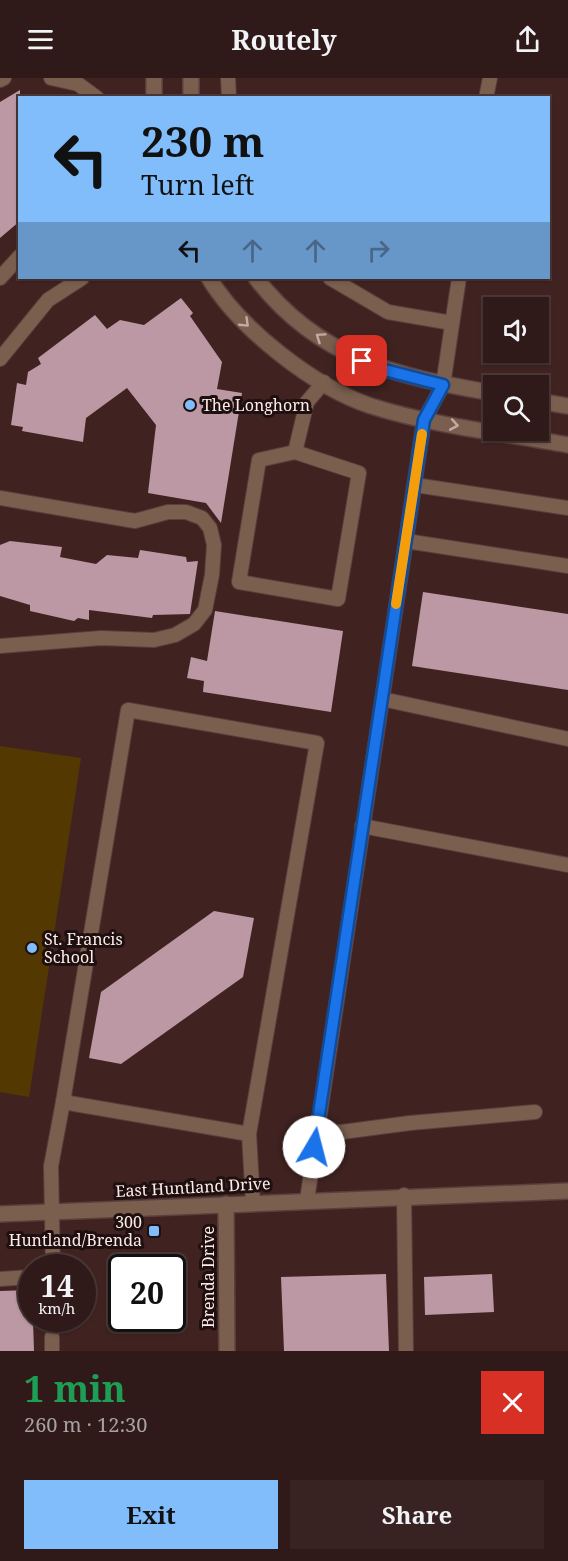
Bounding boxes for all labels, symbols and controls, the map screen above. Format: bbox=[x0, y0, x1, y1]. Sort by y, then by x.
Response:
text: Routely bbox=[231, 21, 337, 58]
icon: menu bbox=[24, 23, 57, 56]
icon: share bbox=[511, 23, 544, 56]
text: 230 m bbox=[141, 112, 265, 169]
icon: left bbox=[42, 120, 120, 198]
text: Turn left bbox=[141, 166, 254, 203]
icon: left bbox=[173, 234, 206, 267]
icon: ahead bbox=[236, 234, 269, 267]
icon: ahead bbox=[299, 234, 332, 267]
icon: right bbox=[362, 234, 395, 267]
map controls bbox=[483, 297, 549, 441]
button: sound bbox=[483, 297, 549, 363]
one-way arrow bbox=[237, 316, 248, 327]
one-way arrow bbox=[316, 333, 327, 344]
pin bbox=[336, 335, 387, 386]
icon: arrive bbox=[345, 344, 378, 377]
button: search bbox=[483, 375, 549, 441]
place label: The Longhorn bbox=[202, 394, 310, 416]
marker: The Longhorn bbox=[183, 398, 197, 412]
one-way arrow bbox=[449, 418, 459, 431]
place label: St. Francis School bbox=[44, 928, 123, 968]
marker: St. Francis School bbox=[25, 941, 39, 955]
position arrow bbox=[282, 1115, 346, 1179]
street label: East Huntland Drive bbox=[115, 1172, 271, 1202]
place label: 300 Huntland/Brenda bbox=[9, 1211, 142, 1251]
marker: 300 Huntland/Brenda bbox=[147, 1224, 161, 1238]
street label: Brenda Drive bbox=[197, 1226, 219, 1328]
speed limit sign: 20 bbox=[108, 1254, 186, 1332]
text: 14 bbox=[40, 1265, 74, 1306]
text: km/h bbox=[39, 1298, 75, 1318]
text: 1 min bbox=[24, 1364, 126, 1413]
button: close bbox=[481, 1371, 544, 1434]
text: 260 m · 12:30 bbox=[24, 1411, 147, 1438]
button: Exit bbox=[24, 1480, 278, 1549]
button: Share bbox=[290, 1480, 544, 1549]

